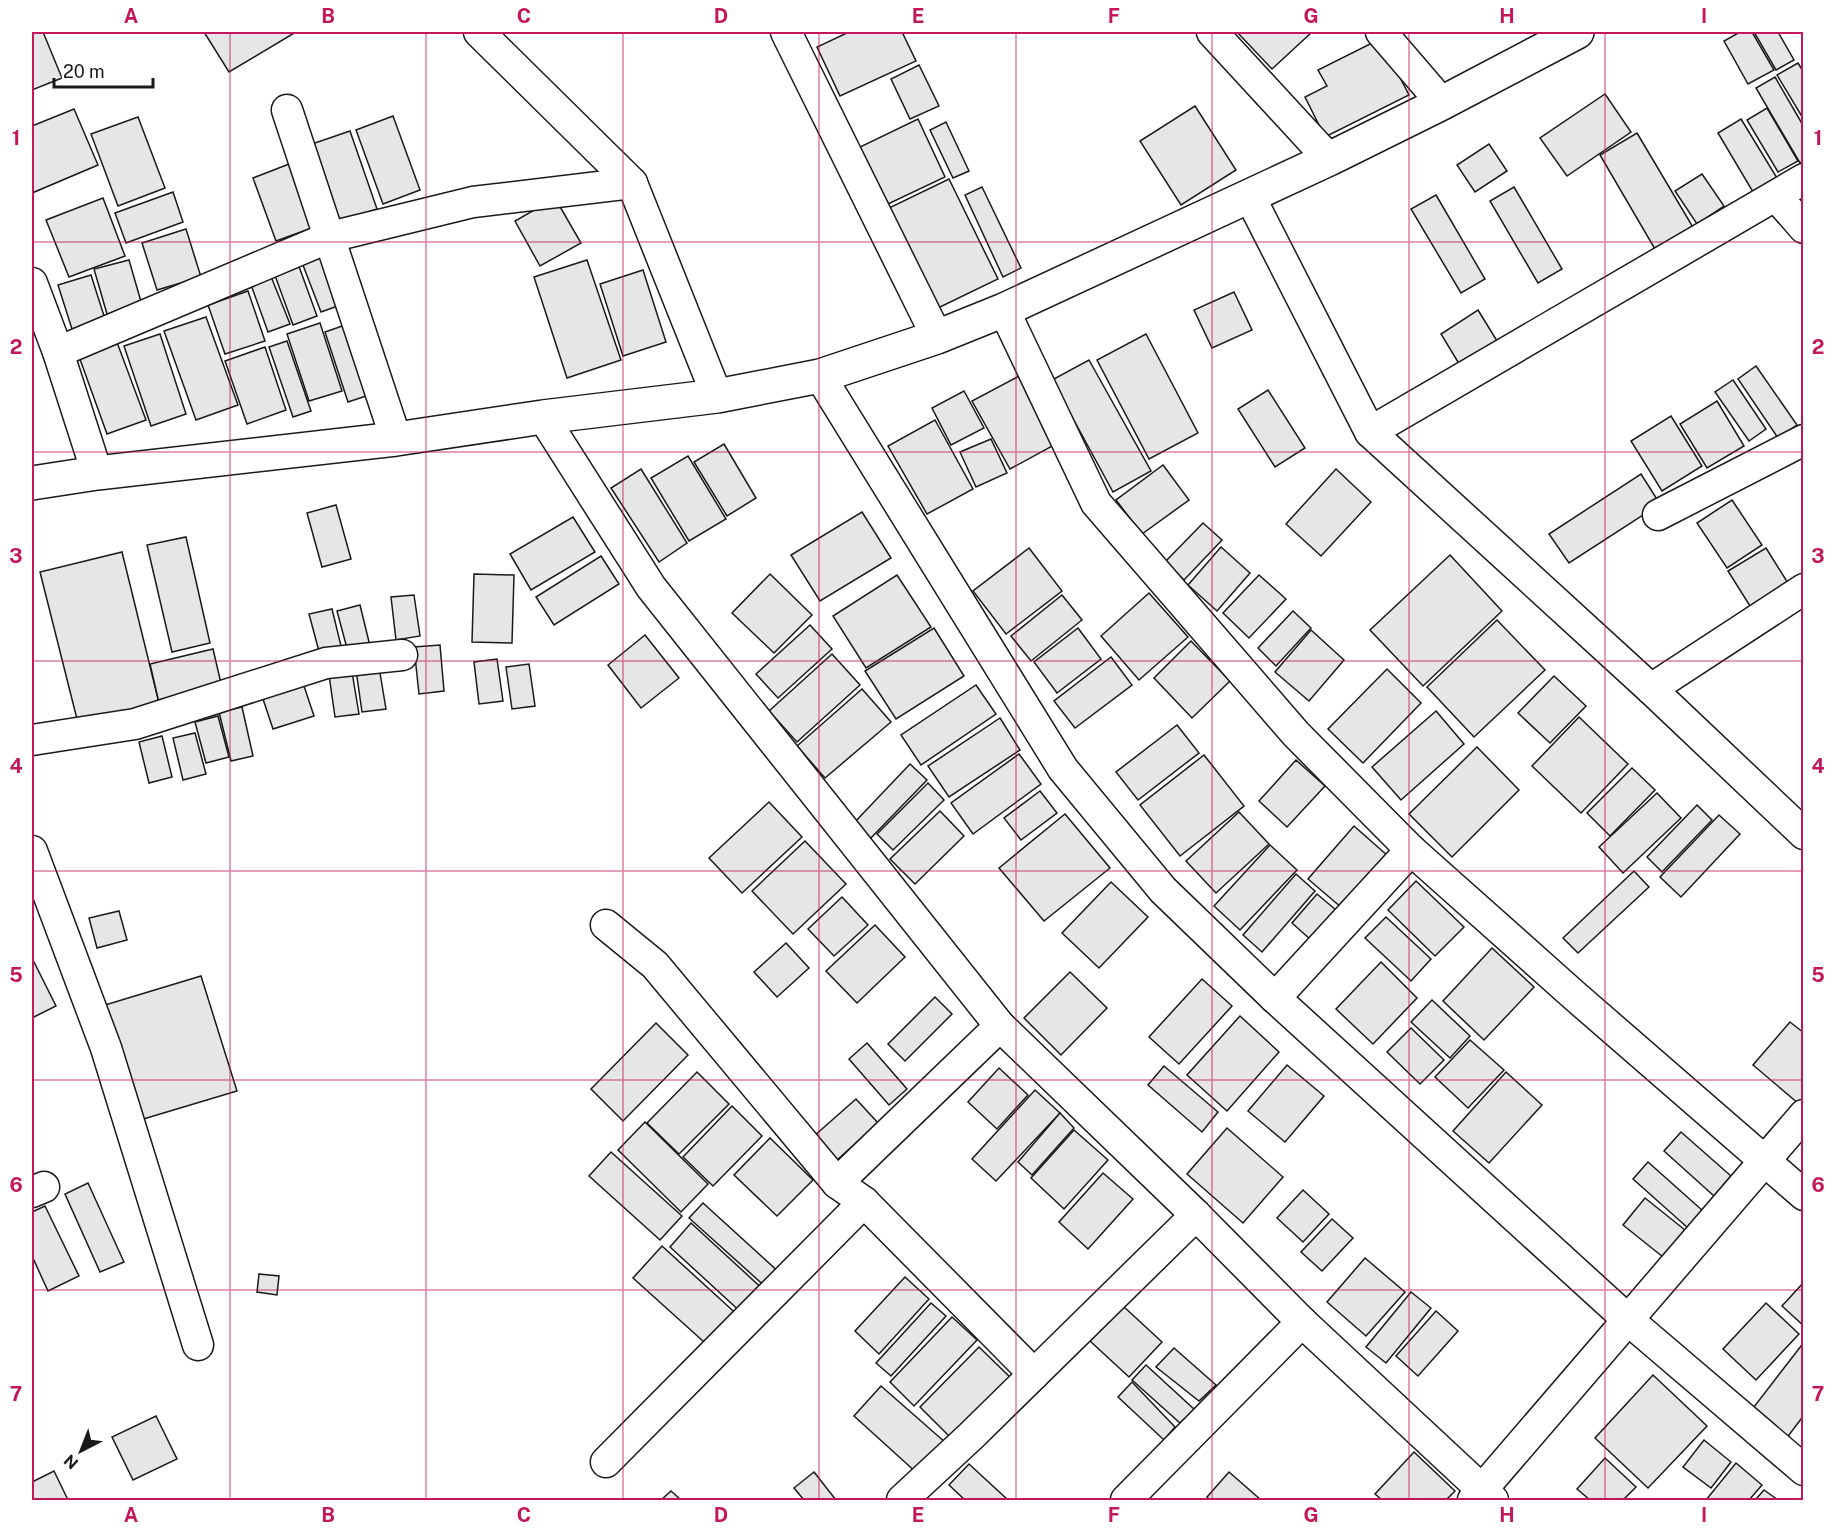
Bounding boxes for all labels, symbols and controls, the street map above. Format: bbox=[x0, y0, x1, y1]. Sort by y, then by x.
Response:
text: A bbox=[124, 4, 138, 28]
text: B bbox=[321, 4, 335, 28]
text: C bbox=[517, 4, 531, 28]
text: D bbox=[714, 4, 728, 28]
text: E bbox=[912, 4, 924, 28]
text: F bbox=[1108, 4, 1120, 28]
text: G bbox=[1303, 4, 1319, 28]
text: H bbox=[1499, 4, 1515, 28]
text: I bbox=[1701, 4, 1707, 28]
scale bar bbox=[54, 51, 153, 89]
text: 20 m bbox=[63, 61, 105, 82]
text: 1 bbox=[12, 126, 20, 150]
text: 1 bbox=[1814, 126, 1822, 150]
text: 2 bbox=[10, 335, 22, 359]
text: 2 bbox=[1812, 335, 1824, 359]
text: 3 bbox=[9, 544, 23, 568]
text: 3 bbox=[1811, 544, 1825, 568]
text: 4 bbox=[9, 754, 23, 778]
text: 4 bbox=[1811, 754, 1825, 778]
text: 5 bbox=[9, 963, 23, 987]
text: 5 bbox=[1811, 963, 1825, 987]
text: 6 bbox=[9, 1173, 23, 1197]
text: 6 bbox=[1811, 1173, 1825, 1197]
text: 7 bbox=[10, 1382, 22, 1406]
text: 7 bbox=[1812, 1382, 1824, 1406]
north arrow bbox=[51, 1421, 111, 1481]
text: N bbox=[60, 1451, 82, 1473]
text: A bbox=[124, 1503, 138, 1527]
text: B bbox=[321, 1503, 335, 1527]
text: C bbox=[517, 1503, 531, 1527]
text: D bbox=[714, 1503, 728, 1527]
text: E bbox=[912, 1503, 924, 1527]
text: F bbox=[1108, 1503, 1120, 1527]
text: G bbox=[1303, 1503, 1319, 1527]
text: H bbox=[1499, 1503, 1515, 1527]
text: I bbox=[1701, 1503, 1707, 1527]

